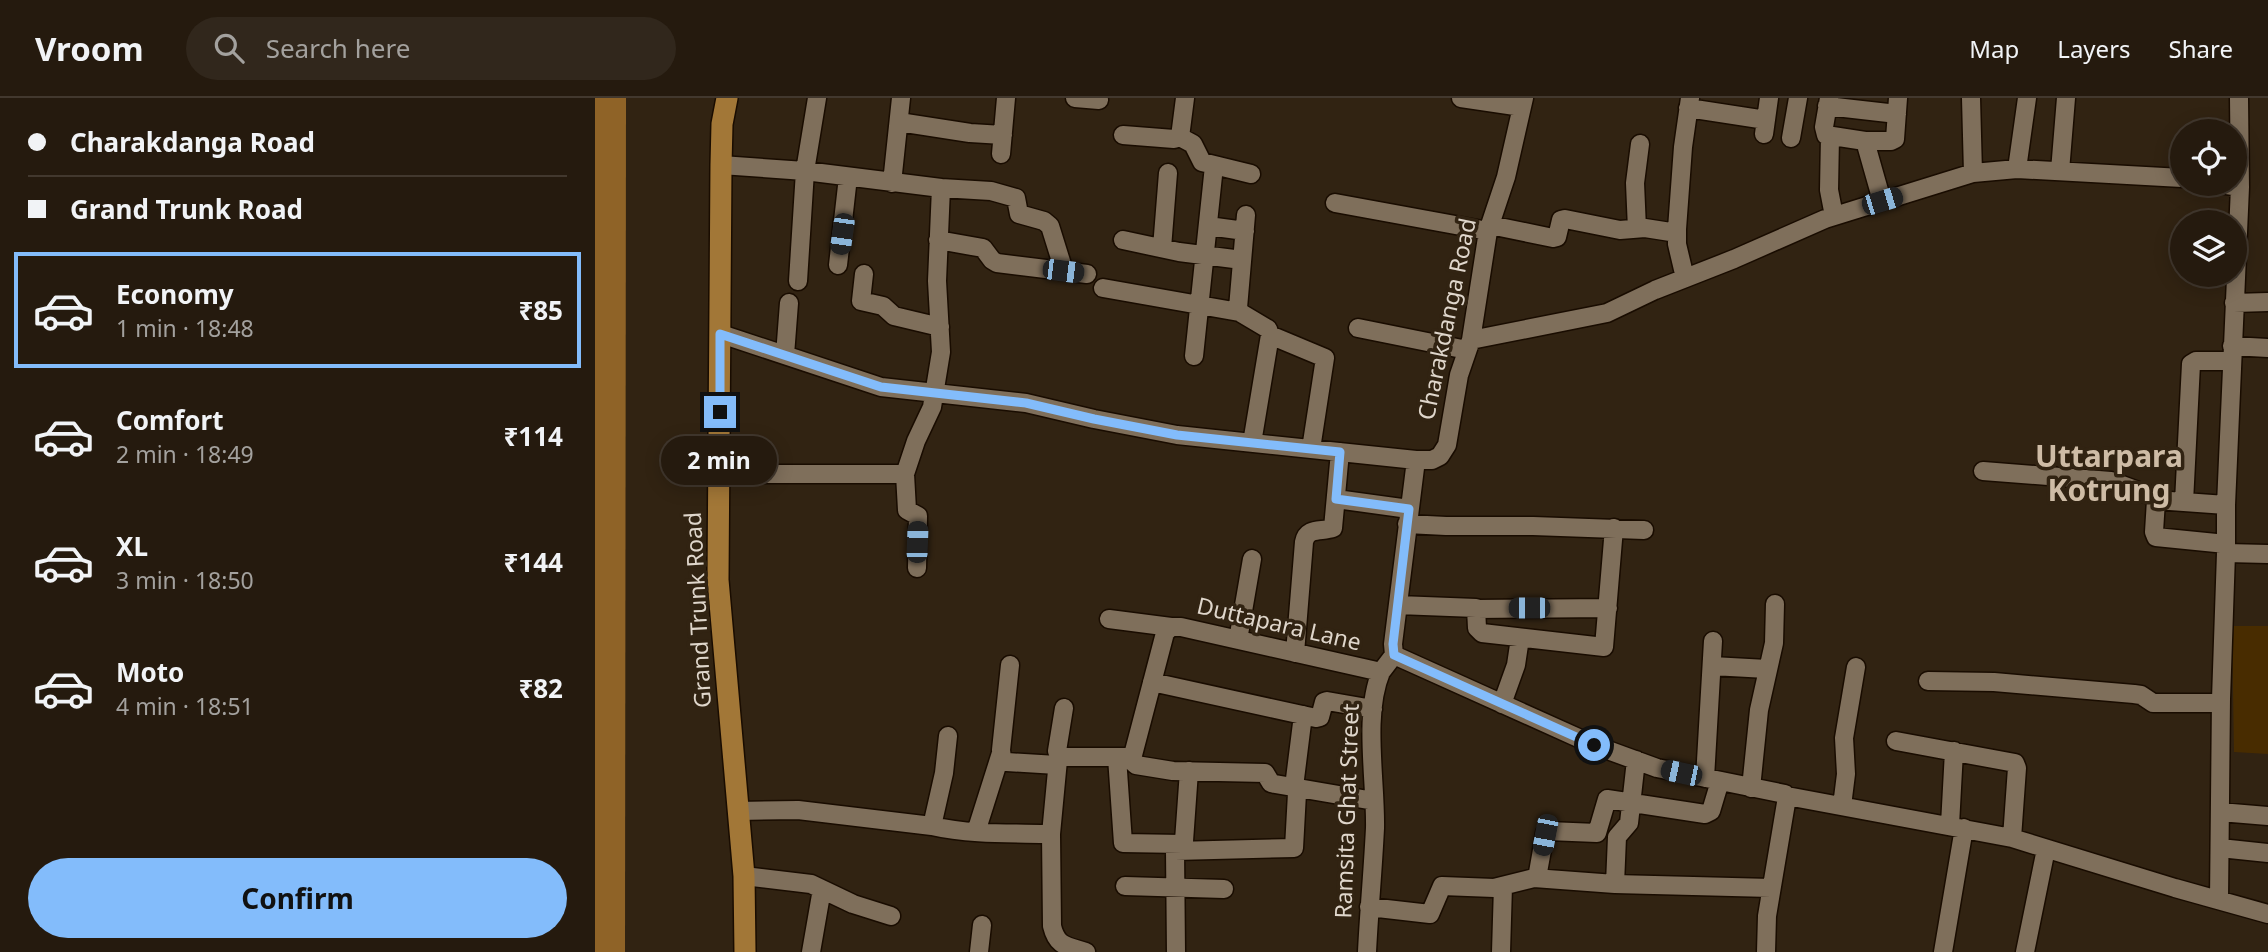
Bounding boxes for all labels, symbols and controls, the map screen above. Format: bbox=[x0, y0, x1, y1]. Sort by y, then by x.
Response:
search box bbox=[186, 17, 676, 80]
text: Vroom bbox=[35, 26, 144, 71]
icon: search bbox=[210, 29, 248, 67]
text: Search here bbox=[266, 30, 410, 66]
text: Map bbox=[1969, 32, 2019, 65]
text: Layers bbox=[2057, 32, 2131, 65]
text: Share bbox=[2169, 32, 2233, 65]
map controls bbox=[2170, 119, 2247, 287]
button: locate bbox=[2170, 119, 2247, 196]
text: Charakdanga Road bbox=[70, 124, 315, 160]
car bbox=[1859, 185, 1906, 217]
text: Grand Trunk Road bbox=[70, 191, 303, 227]
button: layers bbox=[2170, 210, 2247, 287]
car bbox=[829, 212, 856, 256]
street label: Charakdanga Road bbox=[1409, 215, 1483, 423]
car bbox=[1041, 258, 1086, 284]
text: Economy bbox=[116, 276, 234, 312]
icon: car bbox=[32, 279, 95, 342]
text: ₹85 bbox=[518, 292, 563, 328]
text: 1 min · 18:48 bbox=[116, 312, 254, 344]
route end bbox=[704, 396, 736, 428]
text: Comfort bbox=[116, 402, 224, 438]
icon: car bbox=[32, 405, 95, 468]
text: ₹114 bbox=[504, 418, 563, 454]
district label: Uttarpara Kotrung bbox=[2035, 435, 2183, 510]
callout: 2 min bbox=[662, 436, 778, 486]
text: 2 min · 18:49 bbox=[116, 438, 254, 470]
text: 2 min bbox=[687, 444, 751, 476]
street label: Grand Trunk Road bbox=[676, 511, 718, 709]
car bbox=[906, 521, 929, 563]
text: XL bbox=[116, 528, 148, 564]
icon: car bbox=[32, 531, 95, 594]
text: ₹144 bbox=[504, 544, 563, 580]
text: 3 min · 18:50 bbox=[116, 564, 254, 596]
street label: Duttapara Lane bbox=[1194, 589, 1364, 657]
car bbox=[1509, 598, 1551, 619]
text: Moto bbox=[116, 654, 184, 690]
icon: car bbox=[32, 657, 95, 720]
text: ₹82 bbox=[518, 670, 563, 706]
text: 4 min · 18:51 bbox=[116, 690, 254, 722]
street label: Ramsita Ghat Street bbox=[1326, 703, 1366, 919]
route start bbox=[1578, 729, 1610, 761]
car bbox=[1659, 758, 1704, 788]
car bbox=[1531, 812, 1560, 858]
button: Confirm bbox=[28, 858, 567, 938]

